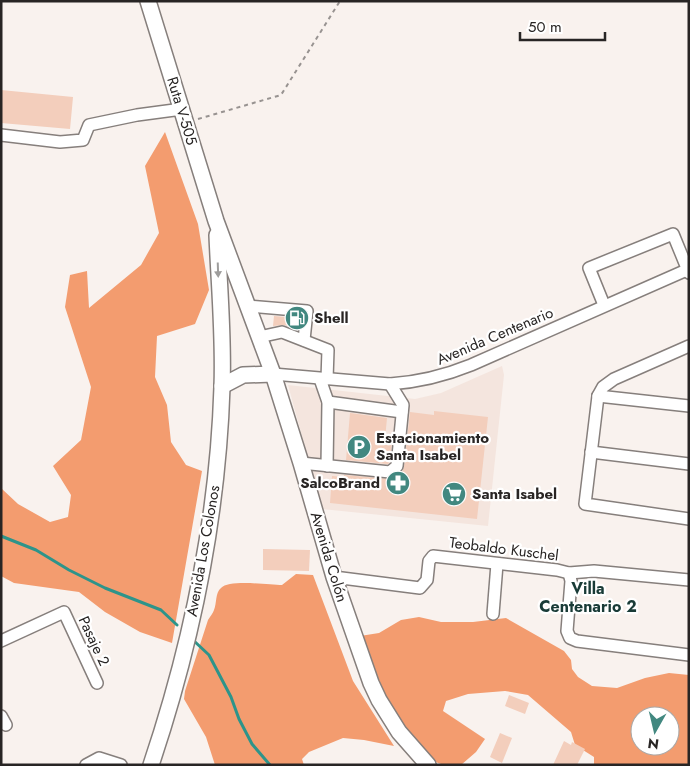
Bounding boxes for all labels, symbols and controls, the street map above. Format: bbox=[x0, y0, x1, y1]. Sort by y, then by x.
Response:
scale bar bbox=[520, 10, 605, 42]
text: 50 m bbox=[528, 16, 562, 38]
street label: Ruta V-505 bbox=[161, 74, 203, 148]
one-way arrow bbox=[214, 262, 222, 278]
street label: Avenida Centenario bbox=[433, 301, 557, 371]
fuel station icon: Shell bbox=[284, 305, 310, 331]
place label: Shell bbox=[314, 307, 349, 329]
place label: Estacionamiento Santa Isabel bbox=[376, 427, 489, 466]
parking icon: Estacionamiento Santa Isabel bbox=[346, 434, 372, 460]
pharmacy icon: SalcoBrand bbox=[385, 470, 411, 496]
place label: SalcoBrand bbox=[300, 472, 380, 494]
supermarket icon: Santa Isabel bbox=[441, 481, 467, 507]
place label: Santa Isabel bbox=[472, 483, 557, 505]
street label: Avenida Los Colonos bbox=[181, 484, 225, 618]
street label: Avenida Colón bbox=[305, 509, 353, 605]
street label: Teobaldo Kuschel bbox=[448, 531, 560, 567]
district label: Villa Centenario 2 bbox=[539, 577, 637, 618]
street label: Pasaje 2 bbox=[73, 612, 115, 670]
north arrow bbox=[630, 706, 680, 756]
text: N bbox=[646, 733, 660, 755]

